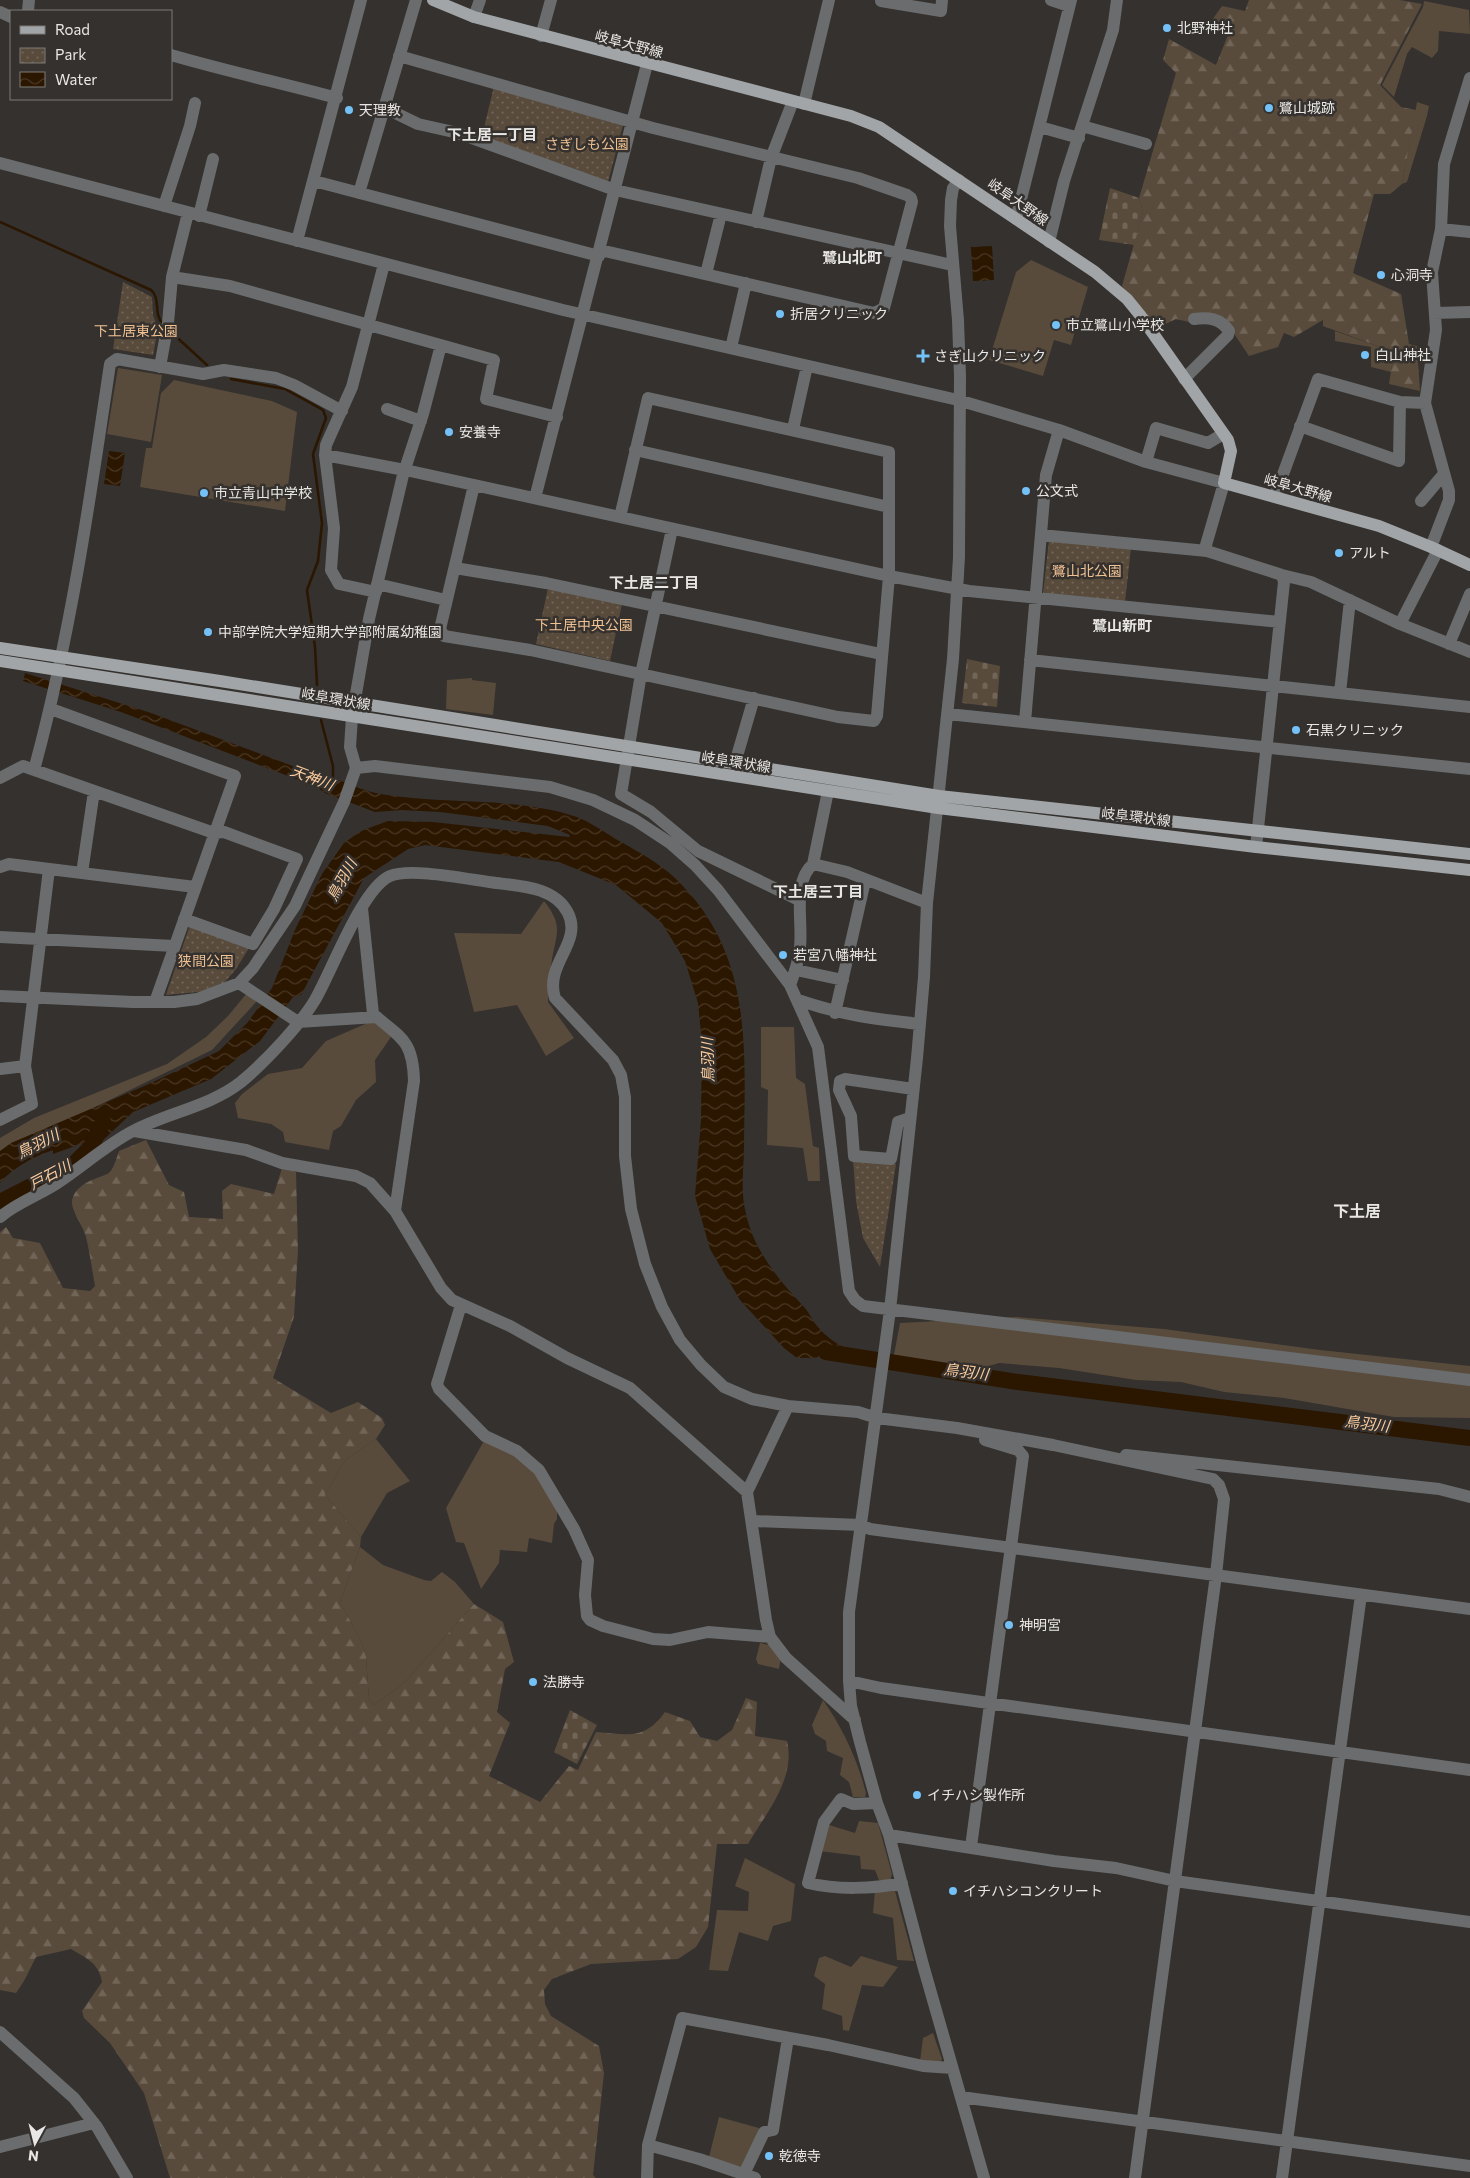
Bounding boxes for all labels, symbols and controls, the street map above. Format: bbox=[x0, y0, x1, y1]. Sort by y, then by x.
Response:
legend bbox=[10, 10, 172, 100]
place label: 北野神社 bbox=[1177, 19, 1233, 36]
text: Road bbox=[55, 20, 90, 38]
marker: 北野神社 bbox=[1161, 22, 1173, 34]
street label: 岐阜大野線 bbox=[593, 26, 665, 61]
text: Park bbox=[55, 45, 86, 63]
text: Water bbox=[55, 70, 97, 88]
place label: 鷺山城跡 bbox=[1279, 99, 1335, 116]
place label: 天理教 bbox=[359, 101, 401, 118]
marker: 鷺山城跡 bbox=[1263, 102, 1275, 114]
marker: 天理教 bbox=[343, 104, 355, 116]
district label: 下土居一丁目 bbox=[447, 125, 537, 143]
park label: さぎしも公園 bbox=[545, 135, 629, 152]
street label: 岐阜大野線 bbox=[985, 175, 1052, 229]
district label: 鷺山北町 bbox=[822, 248, 882, 266]
place label: 心洞寺 bbox=[1391, 266, 1433, 283]
marker: 心洞寺 bbox=[1375, 269, 1387, 281]
place label: 折居クリニック bbox=[790, 305, 888, 322]
marker: 折居クリニック bbox=[774, 308, 786, 320]
place label: 市立鷺山小学校 bbox=[1066, 316, 1164, 333]
marker: 市立鷺山小学校 bbox=[1050, 319, 1062, 331]
park label: 下土居東公園 bbox=[94, 322, 178, 339]
place label: 白山神社 bbox=[1375, 346, 1431, 363]
place label: さぎ山クリニック bbox=[934, 347, 1046, 364]
marker: さぎ山クリニック bbox=[916, 349, 930, 363]
marker: 白山神社 bbox=[1359, 349, 1371, 361]
place label: 安養寺 bbox=[459, 423, 501, 440]
marker: 安養寺 bbox=[443, 426, 455, 438]
street label: 岐阜大野線 bbox=[1262, 470, 1334, 505]
place label: 公文式 bbox=[1036, 482, 1078, 499]
place label: 市立青山中学校 bbox=[214, 484, 312, 501]
marker: 公文式 bbox=[1020, 485, 1032, 497]
marker: 市立青山中学校 bbox=[198, 487, 210, 499]
place label: アルト bbox=[1349, 544, 1391, 561]
marker: アルト bbox=[1333, 547, 1345, 559]
park label: 鷺山北公園 bbox=[1052, 562, 1122, 579]
district label: 下土居二丁目 bbox=[609, 573, 699, 591]
park label: 下土居中央公園 bbox=[535, 616, 633, 633]
district label: 鷺山新町 bbox=[1092, 616, 1152, 634]
place label: 中部学院大学短期大学部附属幼稚園 bbox=[218, 623, 442, 640]
marker: 中部学院大学短期大学部附属幼稚園 bbox=[202, 626, 214, 638]
street label: 岐阜環状線 bbox=[300, 684, 372, 713]
place label: 石黒クリニック bbox=[1306, 721, 1404, 738]
marker: 石黒クリニック bbox=[1290, 724, 1302, 736]
street label: 岐阜環状線 bbox=[700, 748, 772, 775]
water label: 天神川 bbox=[288, 761, 338, 794]
street label: 岐阜環状線 bbox=[1100, 804, 1172, 829]
water label: 鳥羽川 bbox=[322, 854, 361, 904]
district label: 下土居三丁目 bbox=[773, 882, 863, 900]
place label: 若宮八幡神社 bbox=[793, 946, 877, 963]
marker: 若宮八幡神社 bbox=[777, 949, 789, 961]
park label: 狭間公園 bbox=[178, 952, 234, 969]
water label: 鳥羽川 bbox=[697, 1035, 717, 1083]
water label: 鳥羽川 bbox=[13, 1124, 63, 1161]
water label: 戸石川 bbox=[25, 1155, 75, 1193]
district label: 下土居 bbox=[1333, 1201, 1381, 1220]
water label: 鳥羽川 bbox=[943, 1359, 992, 1383]
water label: 鳥羽川 bbox=[1344, 1411, 1393, 1435]
place label: 神明宮 bbox=[1019, 1616, 1061, 1633]
marker: 神明宮 bbox=[1003, 1619, 1015, 1631]
place label: 法勝寺 bbox=[543, 1673, 585, 1690]
marker: 法勝寺 bbox=[527, 1676, 539, 1688]
place label: イチハシ製作所 bbox=[927, 1786, 1025, 1803]
marker: イチハシ製作所 bbox=[911, 1789, 923, 1801]
place label: イチハシコンクリート bbox=[963, 1882, 1103, 1899]
marker: イチハシコンクリート bbox=[947, 1885, 959, 1897]
north arrow bbox=[10, 2118, 60, 2168]
text: N bbox=[27, 2147, 40, 2165]
place label: 乾徳寺 bbox=[779, 2147, 821, 2164]
marker: 乾徳寺 bbox=[763, 2150, 775, 2162]

